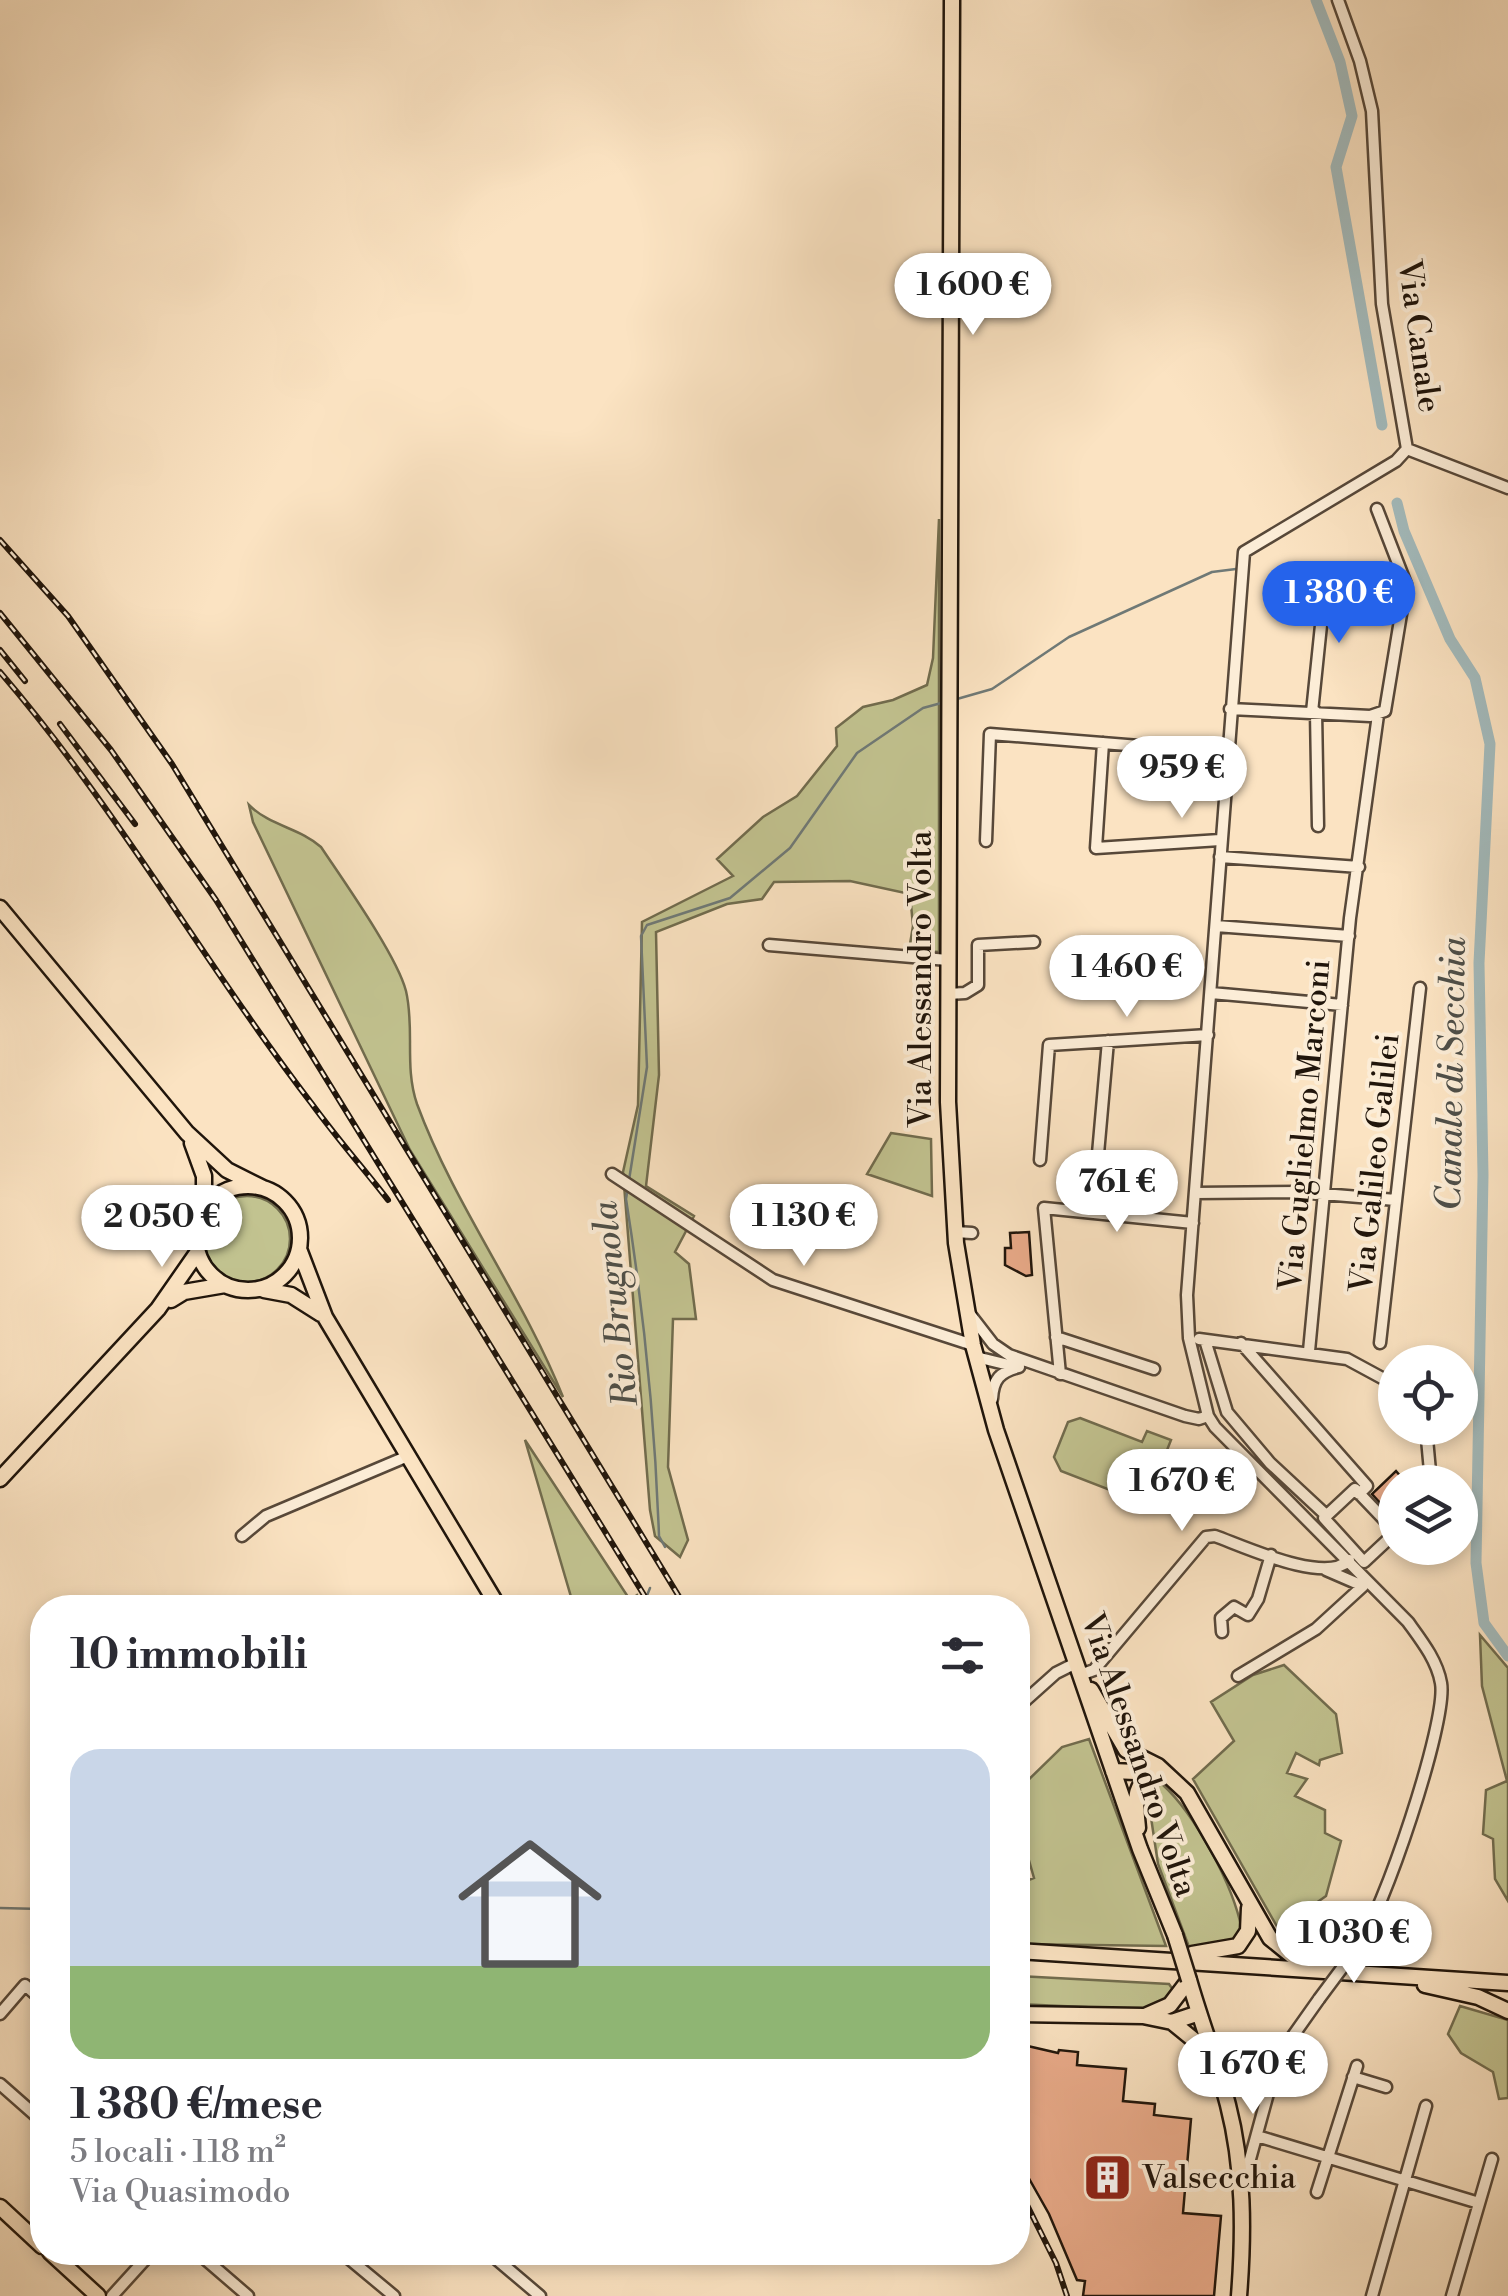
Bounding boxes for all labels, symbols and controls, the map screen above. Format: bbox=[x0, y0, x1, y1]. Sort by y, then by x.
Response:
pin: 1 600 € bbox=[881, 253, 1065, 338]
street label: Via Canale bbox=[1388, 256, 1449, 415]
text: 1 600 € bbox=[916, 265, 1030, 305]
pin: 1 380 € bbox=[1247, 561, 1431, 646]
text: 1 380 € bbox=[1284, 573, 1394, 613]
pin: 959 € bbox=[1112, 736, 1252, 821]
text: 959 € bbox=[1139, 748, 1225, 788]
street label: Via Alessandro Volta bbox=[901, 830, 941, 1129]
pin: 1 460 € bbox=[1035, 935, 1219, 1020]
water label: Canale di Secchia bbox=[1428, 936, 1476, 1211]
text: 1 460 € bbox=[1071, 947, 1183, 987]
street label: Via Guglielmo Marconi bbox=[1270, 957, 1339, 1293]
street label: Via Galileo Galilei bbox=[1341, 1031, 1409, 1296]
pin: 761 € bbox=[1047, 1150, 1187, 1235]
text: 761 € bbox=[1078, 1162, 1156, 1202]
pin: 1 130 € bbox=[712, 1184, 896, 1269]
pin: 2 050 € bbox=[70, 1185, 254, 1270]
text: 1 130 € bbox=[752, 1196, 856, 1236]
text: 2 050 € bbox=[103, 1197, 221, 1237]
water label: Rio Brugnola bbox=[584, 1199, 648, 1410]
map controls bbox=[1378, 1345, 1478, 1565]
button: locate bbox=[1378, 1345, 1478, 1445]
pin: 1 670 € bbox=[1090, 1449, 1274, 1534]
text: 1 670 € bbox=[1129, 1461, 1235, 1501]
button: layers bbox=[1378, 1465, 1478, 1565]
street label: Via Alessandro Volta bbox=[1071, 1607, 1207, 1903]
icon: filters bbox=[935, 1628, 990, 1683]
text: 10 immobili bbox=[70, 1629, 308, 1682]
icon: home bbox=[440, 1814, 620, 1994]
pin: 1 030 € bbox=[1262, 1901, 1446, 1986]
text: 1 030 € bbox=[1298, 1913, 1410, 1953]
pin: 1 670 € bbox=[1161, 2032, 1345, 2117]
text: 1 670 € bbox=[1200, 2044, 1306, 2084]
text: 1 380 €/mese bbox=[70, 2079, 323, 2132]
text: 5 locali · 118 m² bbox=[70, 2132, 286, 2172]
building icon: Valsecchia bbox=[1081, 2152, 1133, 2204]
place label: Valsecchia bbox=[1141, 2158, 1297, 2198]
text: Via Quasimodo bbox=[70, 2172, 291, 2212]

